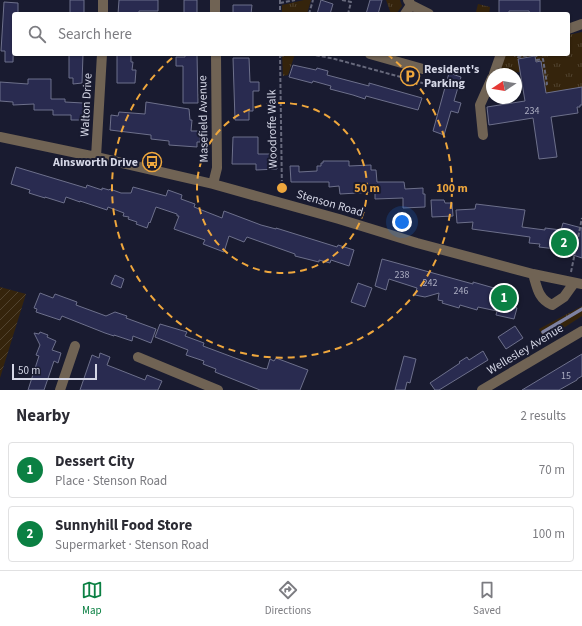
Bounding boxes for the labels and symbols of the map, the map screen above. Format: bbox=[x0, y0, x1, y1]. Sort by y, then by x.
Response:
place label: Resident's Parking bbox=[424, 61, 479, 92]
parking icon: Resident's Parking bbox=[399, 65, 421, 87]
north arrow bbox=[486, 68, 522, 104]
street label: Walton Drive bbox=[76, 73, 97, 137]
street label: Masefield Avenue bbox=[194, 75, 213, 163]
street label: Woodroffe Walk bbox=[263, 89, 282, 169]
house number: 234 bbox=[525, 104, 539, 118]
bus stop icon: Ainsworth Drive bbox=[141, 151, 163, 173]
place label: Ainsworth Drive bbox=[52, 154, 138, 171]
text: 50 m bbox=[354, 180, 380, 197]
text: 100 m bbox=[436, 180, 468, 197]
centre of rings bbox=[275, 181, 289, 195]
street label: Stenson Road bbox=[294, 186, 365, 221]
your location bbox=[392, 212, 412, 232]
pin: 2 bbox=[551, 228, 577, 258]
house number: 238 bbox=[395, 268, 409, 282]
house number: 242 bbox=[423, 276, 437, 290]
pin: 1 bbox=[491, 283, 517, 313]
house number: 246 bbox=[454, 284, 468, 298]
street label: Wellesley Avenue bbox=[484, 320, 567, 379]
scale bar bbox=[12, 362, 97, 381]
house number: 15 bbox=[561, 369, 571, 383]

